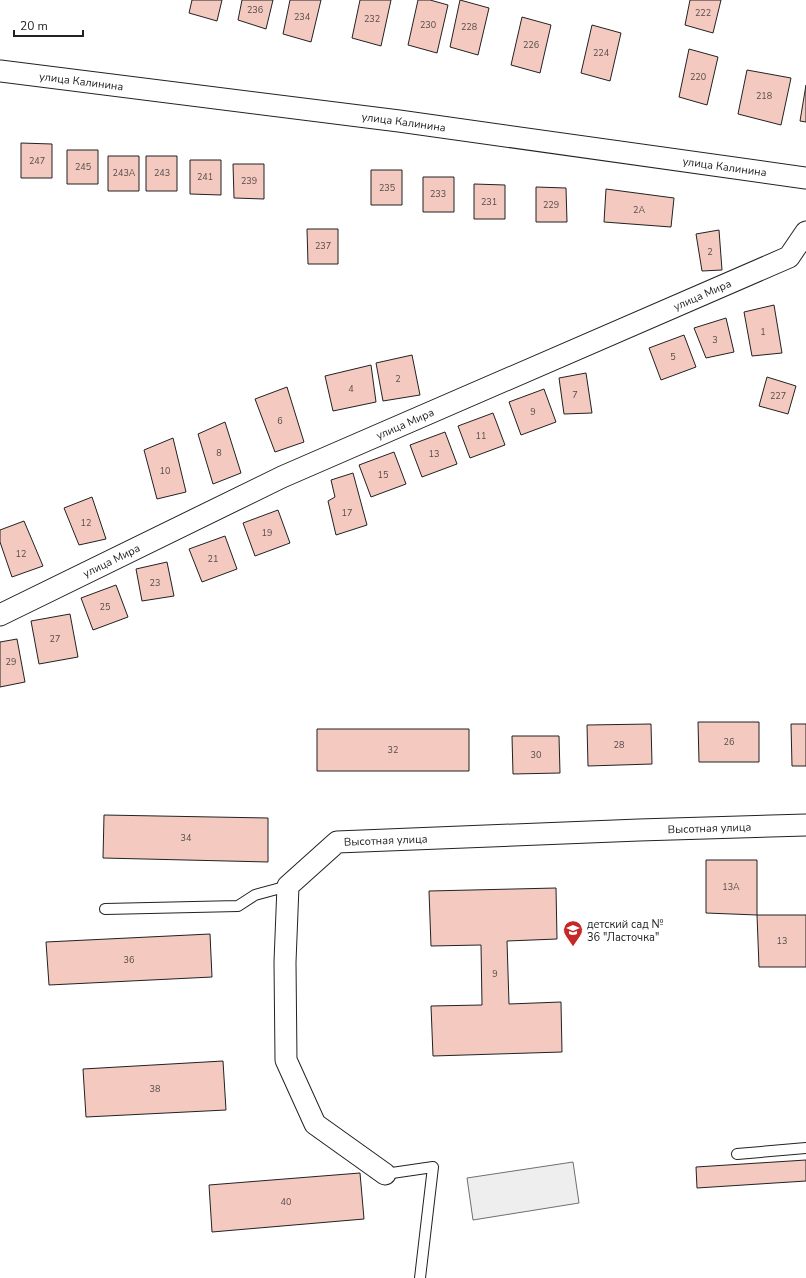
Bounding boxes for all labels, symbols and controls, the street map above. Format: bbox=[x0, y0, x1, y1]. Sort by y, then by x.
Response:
house number: 236 bbox=[247, 4, 263, 16]
house number: 222 bbox=[695, 7, 711, 19]
house number: 234 bbox=[294, 11, 311, 23]
scale bar bbox=[14, 12, 83, 38]
house number: 232 bbox=[364, 13, 380, 25]
text: 20 m bbox=[20, 18, 48, 34]
house number: 230 bbox=[420, 19, 436, 31]
house number: 228 bbox=[461, 21, 477, 33]
house number: 226 bbox=[523, 39, 539, 51]
house number: 224 bbox=[593, 47, 610, 59]
street label: улица Калинина bbox=[38, 68, 124, 94]
house number: 220 bbox=[690, 71, 706, 83]
house number: 218 bbox=[756, 90, 772, 102]
street label: улица Калинина bbox=[361, 109, 447, 135]
street label: улица Калинина bbox=[682, 153, 768, 180]
house number: 247 bbox=[29, 155, 45, 167]
house number: 245 bbox=[75, 161, 91, 173]
house number: 243А bbox=[113, 167, 136, 179]
house number: 243 bbox=[154, 167, 170, 179]
house number: 241 bbox=[197, 171, 213, 183]
house number: 239 bbox=[241, 175, 257, 187]
house number: 235 bbox=[379, 182, 395, 194]
house number: 233 bbox=[430, 188, 446, 200]
house number: 231 bbox=[481, 196, 497, 208]
house number: 229 bbox=[543, 199, 559, 211]
house number: 2А bbox=[633, 204, 645, 216]
house number: 237 bbox=[315, 240, 331, 252]
house number: 2 bbox=[707, 246, 713, 258]
street label: улица Мира bbox=[671, 275, 734, 314]
house number: 1 bbox=[760, 326, 766, 338]
house number: 3 bbox=[712, 334, 718, 346]
house number: 5 bbox=[670, 351, 676, 363]
house number: 2 bbox=[395, 373, 401, 385]
house number: 4 bbox=[348, 383, 354, 395]
house number: 7 bbox=[572, 389, 578, 401]
house number: 227 bbox=[770, 390, 786, 402]
street label: улица Мира bbox=[374, 404, 436, 443]
house number: 9 bbox=[530, 406, 536, 418]
house number: 6 bbox=[277, 415, 283, 427]
house number: 11 bbox=[476, 430, 486, 442]
house number: 8 bbox=[216, 447, 222, 459]
house number: 13 bbox=[429, 448, 439, 460]
house number: 10 bbox=[160, 465, 170, 477]
house number: 15 bbox=[378, 469, 388, 481]
house number: 17 bbox=[342, 507, 352, 519]
house number: 12 bbox=[81, 517, 91, 529]
house number: 19 bbox=[262, 527, 272, 539]
street label: улица Мира bbox=[80, 540, 143, 581]
house number: 12 bbox=[16, 548, 26, 560]
house number: 21 bbox=[208, 553, 218, 565]
house number: 23 bbox=[150, 577, 160, 589]
house number: 25 bbox=[100, 601, 110, 613]
house number: 27 bbox=[50, 633, 60, 645]
house number: 29 bbox=[6, 656, 16, 668]
house number: 26 bbox=[724, 736, 734, 748]
house number: 28 bbox=[614, 739, 624, 751]
house number: 32 bbox=[388, 744, 398, 756]
house number: 30 bbox=[531, 749, 541, 761]
street label: Высотная улица bbox=[667, 819, 752, 837]
street label: Высотная улица bbox=[344, 831, 428, 849]
house number: 34 bbox=[181, 832, 192, 844]
house number: 13А bbox=[722, 881, 740, 893]
place label: детский сад № 36 "Ласточка" bbox=[587, 917, 663, 945]
school or university icon: детский сад № 36 "Ласточка" bbox=[562, 919, 584, 947]
house number: 13 bbox=[777, 935, 787, 947]
house number: 36 bbox=[124, 954, 134, 966]
house number: 9 bbox=[492, 968, 498, 980]
house number: 38 bbox=[150, 1083, 160, 1095]
house number: 40 bbox=[281, 1196, 291, 1208]

